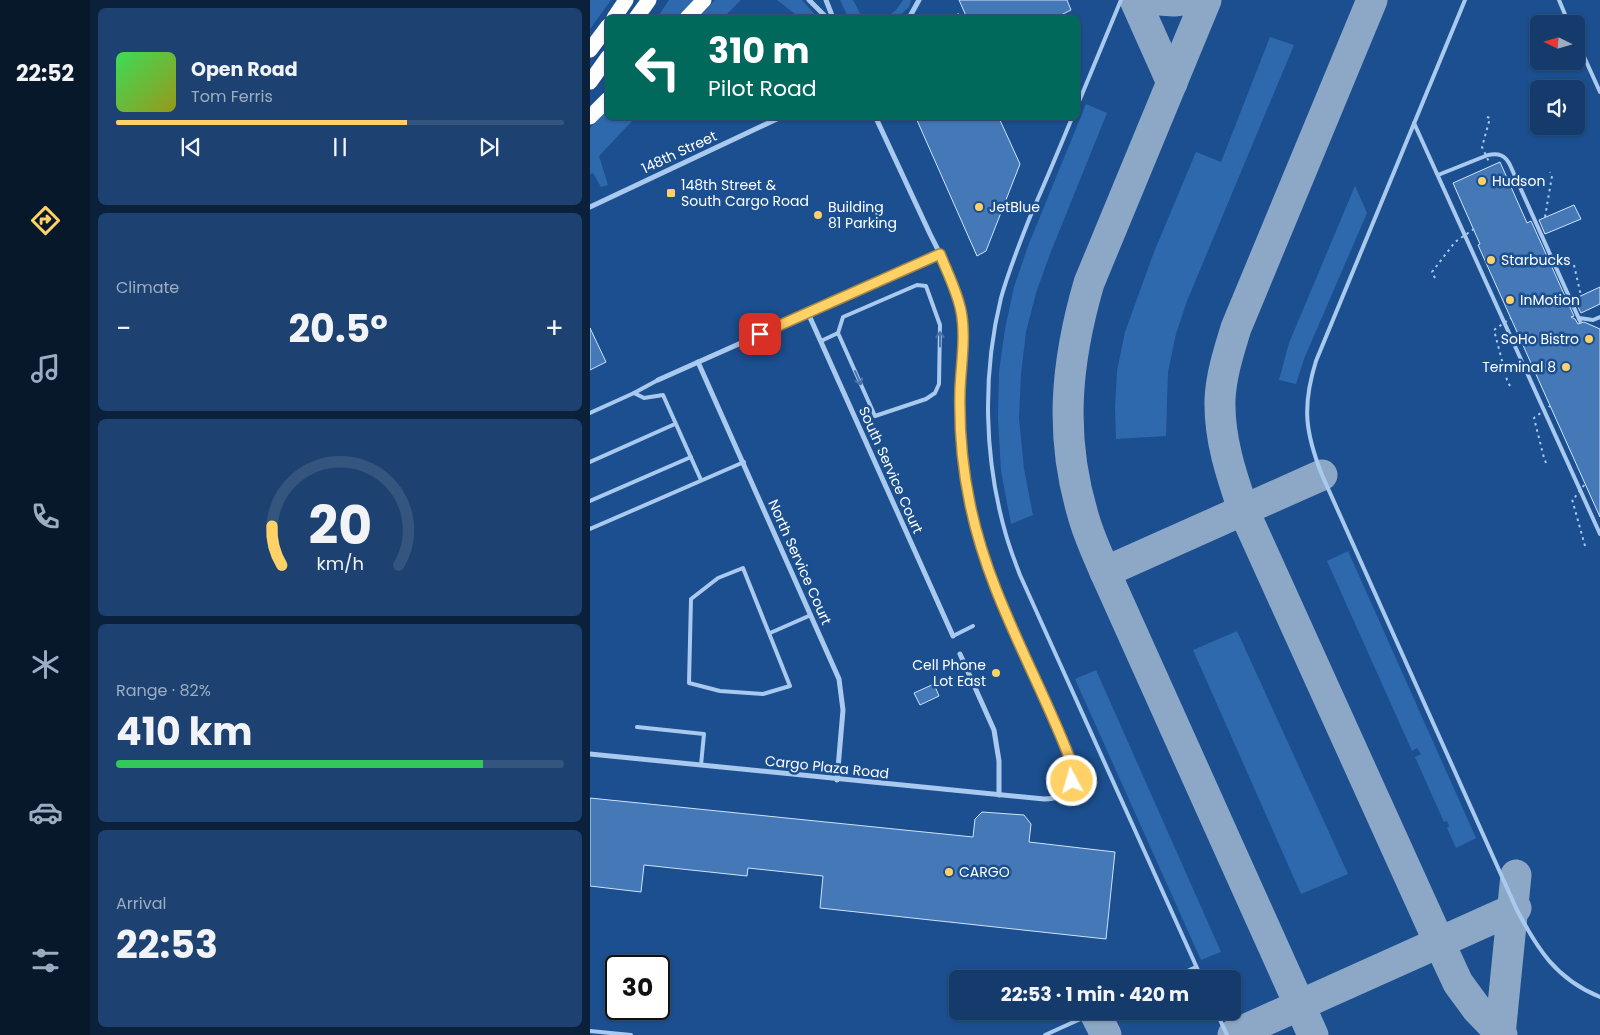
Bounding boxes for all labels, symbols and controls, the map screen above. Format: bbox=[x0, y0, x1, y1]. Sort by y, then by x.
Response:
north arrow bbox=[1530, 15, 1585, 70]
map controls bbox=[1530, 15, 1585, 135]
text: 310 m bbox=[708, 26, 810, 75]
icon: left bbox=[625, 35, 690, 100]
text: Open Road bbox=[191, 56, 298, 83]
text: 22:52 bbox=[16, 58, 74, 89]
text: Pilot Road bbox=[708, 73, 817, 104]
button: sound bbox=[1530, 80, 1585, 135]
text: Tom Ferris bbox=[191, 85, 273, 108]
street label: 148th Street bbox=[638, 126, 720, 178]
icon: previous bbox=[177, 133, 205, 161]
icon: pause bbox=[326, 133, 354, 161]
icon: next bbox=[475, 133, 503, 161]
place label: Hudson bbox=[1492, 171, 1545, 191]
place label: 148th Street & South Cargo Road bbox=[681, 175, 809, 211]
marker: Hudson bbox=[1476, 175, 1488, 187]
marker: 148th Street & South Cargo Road bbox=[665, 187, 677, 199]
place label: Building 81 Parking bbox=[828, 197, 897, 233]
place label: JetBlue bbox=[989, 197, 1040, 217]
marker: JetBlue bbox=[973, 201, 985, 213]
icon: directions bbox=[28, 203, 63, 238]
marker: Building 81 Parking bbox=[812, 209, 824, 221]
place label: Starbucks bbox=[1501, 250, 1570, 270]
marker: Starbucks bbox=[1485, 254, 1497, 266]
text: Climate bbox=[116, 276, 179, 299]
place label: InMotion bbox=[1520, 290, 1580, 310]
marker: InMotion bbox=[1504, 294, 1516, 306]
text: 20.5° bbox=[288, 302, 388, 355]
text: − bbox=[116, 309, 131, 348]
text: + bbox=[545, 309, 564, 348]
pin bbox=[739, 313, 781, 355]
icon: arrive bbox=[746, 320, 774, 348]
place label: SoHo Bistro bbox=[1501, 329, 1579, 349]
one-way arrow bbox=[935, 331, 945, 347]
marker: SoHo Bistro bbox=[1583, 333, 1595, 345]
icon: music bbox=[28, 351, 63, 386]
place label: Terminal 8 bbox=[1482, 357, 1556, 377]
marker: Terminal 8 bbox=[1560, 361, 1572, 373]
one-way arrow bbox=[853, 370, 863, 385]
street label: South Service Court bbox=[854, 403, 928, 537]
text: 20 bbox=[308, 489, 372, 562]
street label: North Service Court bbox=[763, 496, 837, 628]
icon: phone bbox=[28, 499, 63, 534]
text: km/h bbox=[316, 551, 364, 576]
icon: climate bbox=[28, 647, 63, 682]
place label: Cell Phone Lot East bbox=[912, 655, 986, 691]
marker: Cell Phone Lot East bbox=[990, 667, 1002, 679]
text: Range · 82% bbox=[116, 679, 211, 702]
text: 410 km bbox=[116, 705, 253, 758]
street label: Cargo Plaza Road bbox=[764, 751, 890, 783]
position arrow bbox=[1045, 754, 1097, 806]
icon: car bbox=[28, 795, 63, 830]
place label: CARGO bbox=[959, 862, 1010, 882]
marker: CARGO bbox=[943, 866, 955, 878]
text: Arrival bbox=[116, 892, 166, 915]
text: 22:53 bbox=[116, 918, 218, 971]
icon: filters bbox=[28, 943, 63, 978]
speed limit sign: 30 bbox=[605, 955, 670, 1020]
text: 22:53 · 1 min · 420 m bbox=[1001, 981, 1189, 1008]

